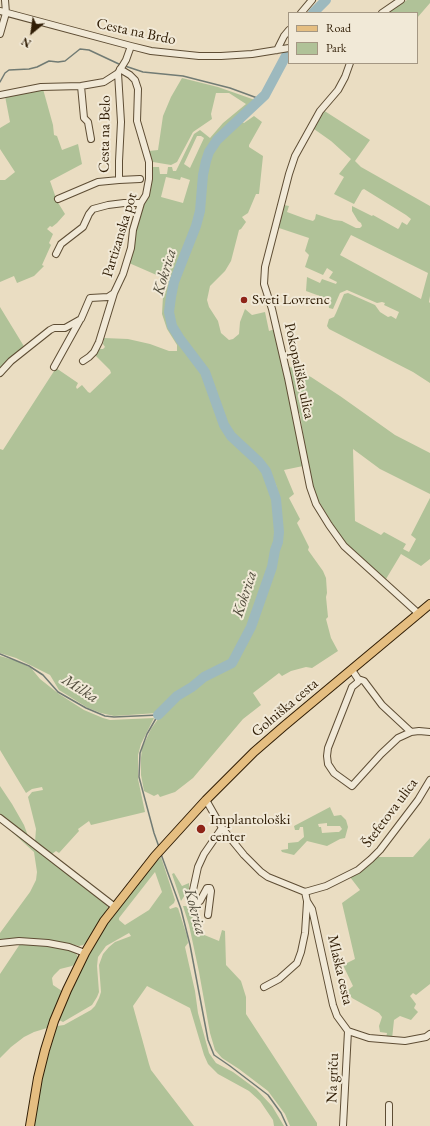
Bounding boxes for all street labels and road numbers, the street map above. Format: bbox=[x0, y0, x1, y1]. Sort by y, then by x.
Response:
street label: Cesta na Brdo bbox=[95, 15, 177, 49]
street label: Cesta na Belo bbox=[95, 95, 115, 173]
street label: Partizanska pot bbox=[99, 191, 141, 279]
street label: Pokopališka ulica bbox=[280, 321, 318, 421]
street label: Golniška cesta bbox=[248, 675, 322, 741]
street label: Štefetova ulica bbox=[358, 775, 422, 851]
street label: Mlaška cesta bbox=[323, 933, 357, 1007]
street label: Na griču bbox=[323, 1053, 343, 1103]

